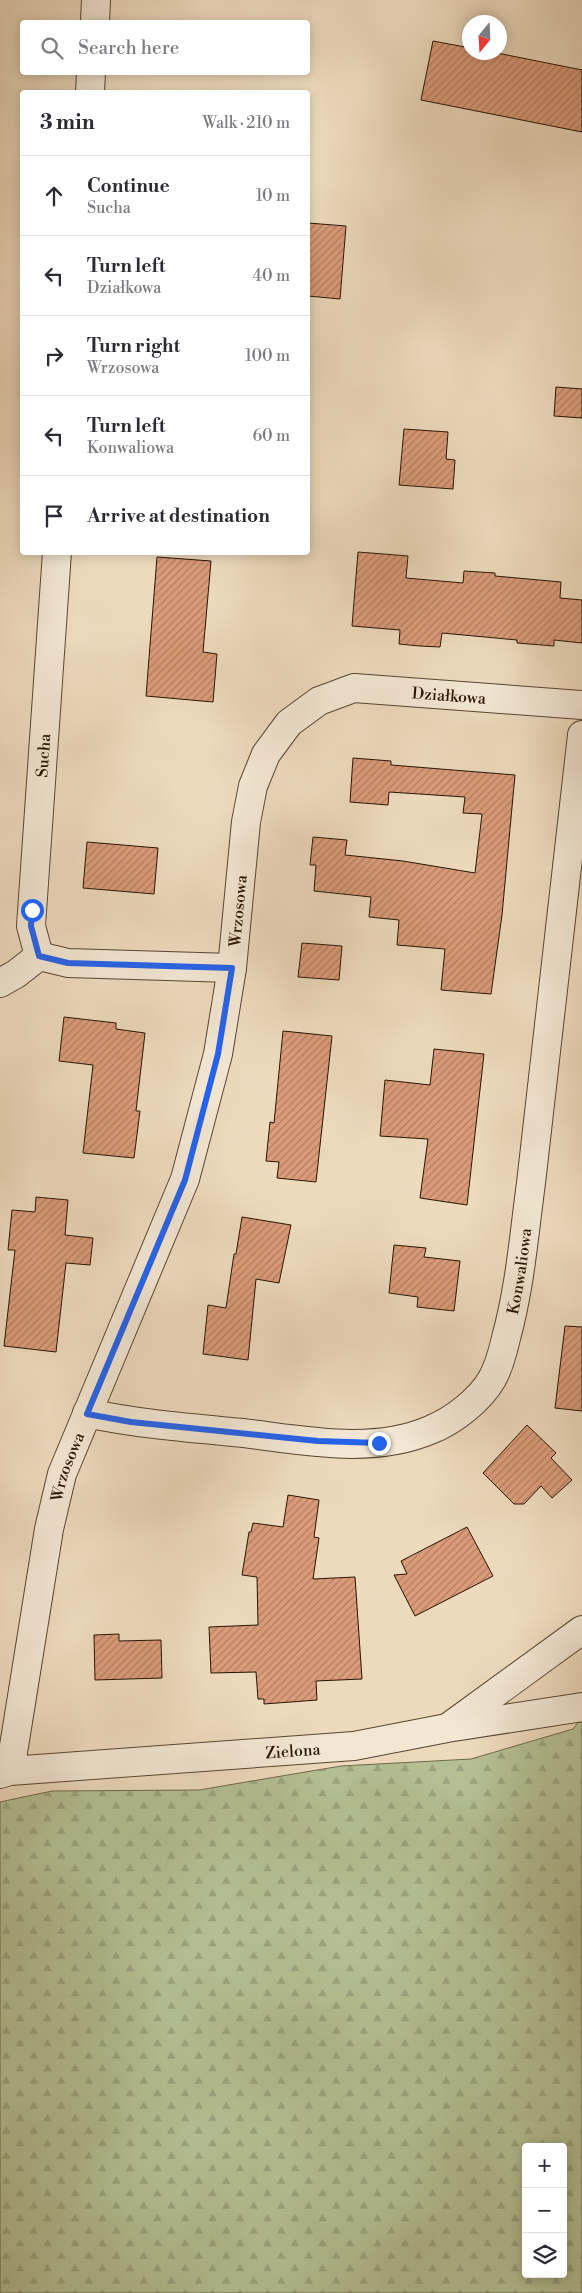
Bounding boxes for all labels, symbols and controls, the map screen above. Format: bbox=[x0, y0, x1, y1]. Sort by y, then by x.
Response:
north arrow bbox=[462, 15, 507, 60]
search box bbox=[20, 20, 310, 75]
icon: search bbox=[38, 34, 66, 62]
text: Search here bbox=[78, 36, 179, 60]
text: 3 min bbox=[40, 110, 95, 136]
text: Walk · 210 m bbox=[202, 113, 290, 133]
text: Continue bbox=[87, 174, 170, 198]
icon: ahead bbox=[40, 182, 68, 210]
text: 10 m bbox=[256, 186, 290, 206]
text: Sucha bbox=[87, 198, 131, 218]
text: Turn left bbox=[87, 254, 166, 278]
icon: left bbox=[40, 262, 68, 290]
text: 40 m bbox=[253, 266, 290, 286]
text: Działkowa bbox=[87, 278, 161, 298]
text: Turn right bbox=[87, 334, 180, 358]
icon: right bbox=[40, 342, 68, 370]
text: 100 m bbox=[245, 346, 290, 366]
text: Wrzosowa bbox=[87, 358, 159, 378]
text: Turn left bbox=[87, 414, 166, 438]
icon: left bbox=[40, 422, 68, 450]
text: 60 m bbox=[252, 426, 290, 446]
text: Konwaliowa bbox=[87, 438, 174, 458]
icon: arrive bbox=[40, 502, 68, 530]
text: Arrive at destination bbox=[87, 504, 270, 528]
street label: Działkowa bbox=[411, 683, 488, 709]
street label: Sucha bbox=[32, 732, 55, 778]
street label: Wrzosowa bbox=[225, 873, 252, 949]
route start bbox=[21, 899, 44, 922]
street label: Konwaliowa bbox=[503, 1226, 536, 1316]
street label: Wrzosowa bbox=[47, 1429, 90, 1505]
route end bbox=[368, 1432, 391, 1455]
street label: Zielona bbox=[265, 1739, 322, 1763]
map controls bbox=[522, 2143, 567, 2278]
button: + bbox=[522, 2143, 567, 2188]
button: − bbox=[522, 2188, 567, 2233]
button: layers bbox=[522, 2233, 567, 2278]

